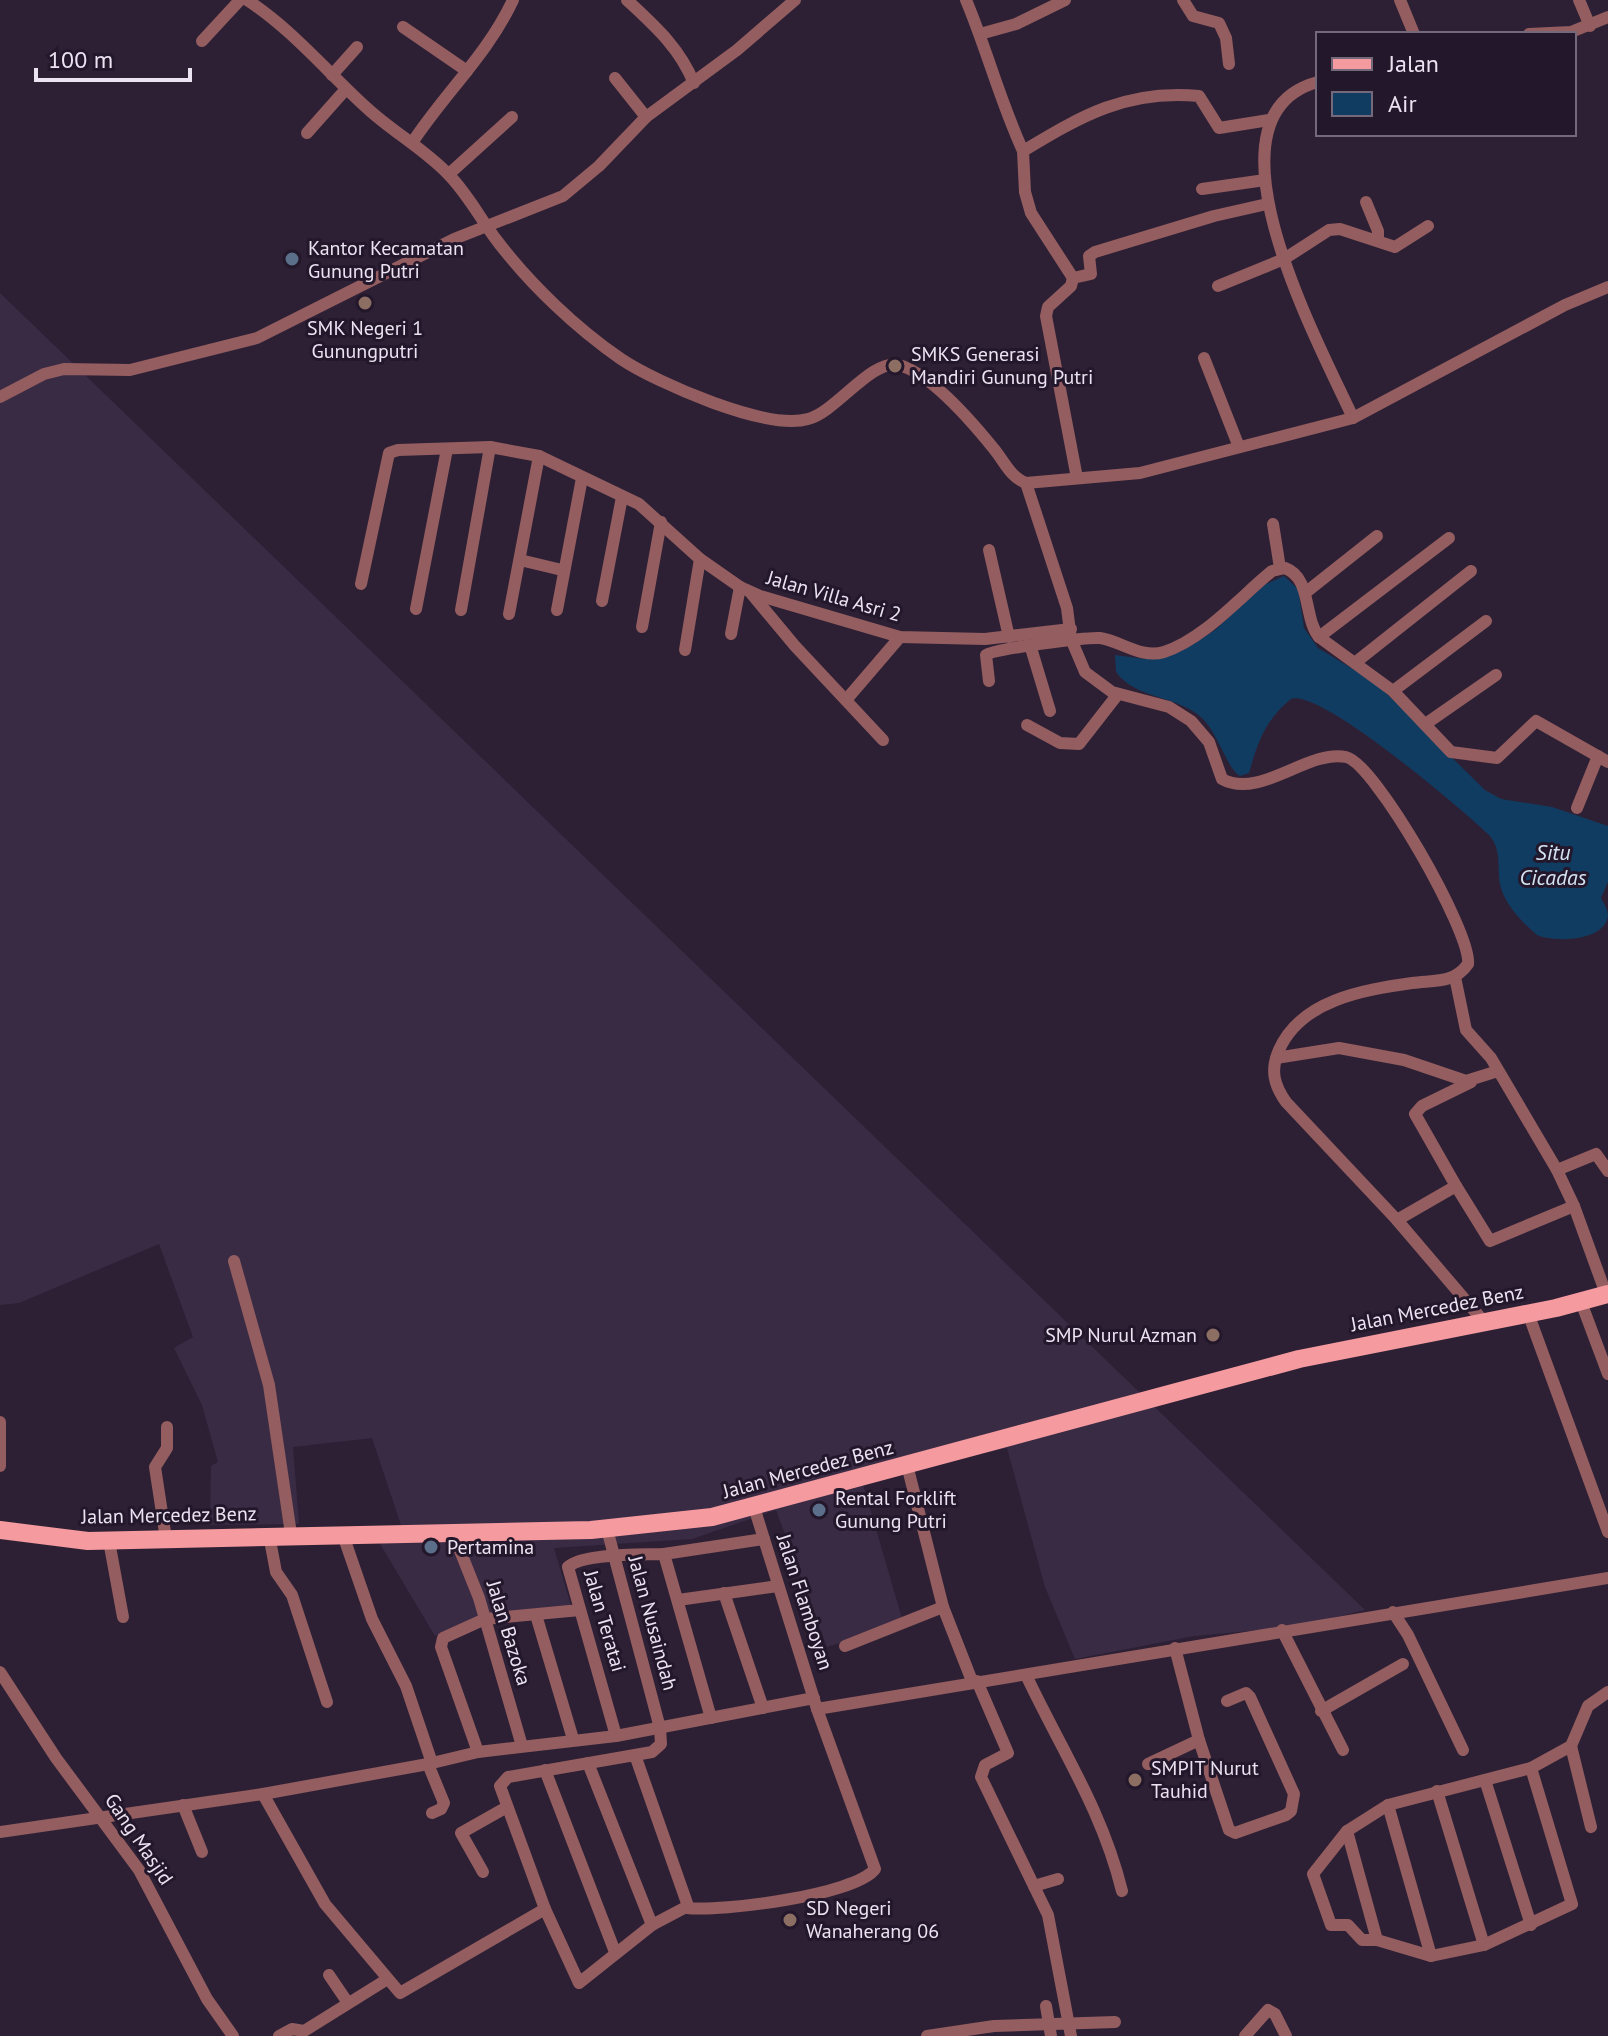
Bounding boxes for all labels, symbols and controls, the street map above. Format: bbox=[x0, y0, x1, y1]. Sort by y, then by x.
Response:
scale bar bbox=[36, 32, 190, 82]
legend bbox=[1316, 32, 1576, 136]
text: 100 m bbox=[48, 44, 113, 75]
text: Jalan bbox=[1387, 48, 1439, 79]
text: Air bbox=[1388, 88, 1417, 119]
place label: Kantor Kecamatan Gunung Putri bbox=[308, 235, 464, 284]
marker: Kantor Kecamatan Gunung Putri bbox=[283, 250, 301, 268]
marker: SMK Negeri 1 Gunungputri bbox=[356, 294, 374, 312]
place label: SMK Negeri 1 Gunungputri bbox=[307, 315, 423, 364]
place label: SMKS Generasi Mandiri Gunung Putri bbox=[911, 341, 1093, 390]
marker: SMKS Generasi Mandiri Gunung Putri bbox=[886, 357, 904, 375]
street label: Jalan Villa Asri 2 bbox=[763, 564, 904, 628]
water label: Situ Cicadas bbox=[1519, 838, 1587, 891]
street label: Jalan Mercedez Benz bbox=[1347, 1279, 1526, 1338]
place label: SMP Nurul Azman bbox=[1045, 1322, 1197, 1348]
marker: SMP Nurul Azman bbox=[1204, 1326, 1222, 1344]
street label: Jalan Mercedez Benz bbox=[719, 1434, 896, 1505]
place label: Rental Forklift Gunung Putri bbox=[835, 1485, 957, 1534]
street label: Jalan Mercedez Benz bbox=[80, 1500, 257, 1530]
marker: Rental Forklift Gunung Putri bbox=[810, 1501, 828, 1519]
street label: Jalan Flamboyan bbox=[770, 1530, 839, 1673]
place label: Pertamina bbox=[447, 1534, 534, 1560]
marker: Pertamina bbox=[422, 1538, 440, 1556]
street label: Jalan Nusaindah bbox=[622, 1552, 683, 1693]
street label: Jalan Teratai bbox=[578, 1566, 632, 1675]
street label: Jalan Bazoka bbox=[480, 1576, 537, 1689]
place label: SMPIT Nurut Tauhid bbox=[1151, 1755, 1259, 1804]
marker: SMPIT Nurut Tauhid bbox=[1126, 1771, 1144, 1789]
street label: Gang Masjid bbox=[99, 1788, 179, 1890]
place label: SD Negeri Wanaherang 06 bbox=[806, 1895, 939, 1944]
marker: SD Negeri Wanaherang 06 bbox=[781, 1911, 799, 1929]

